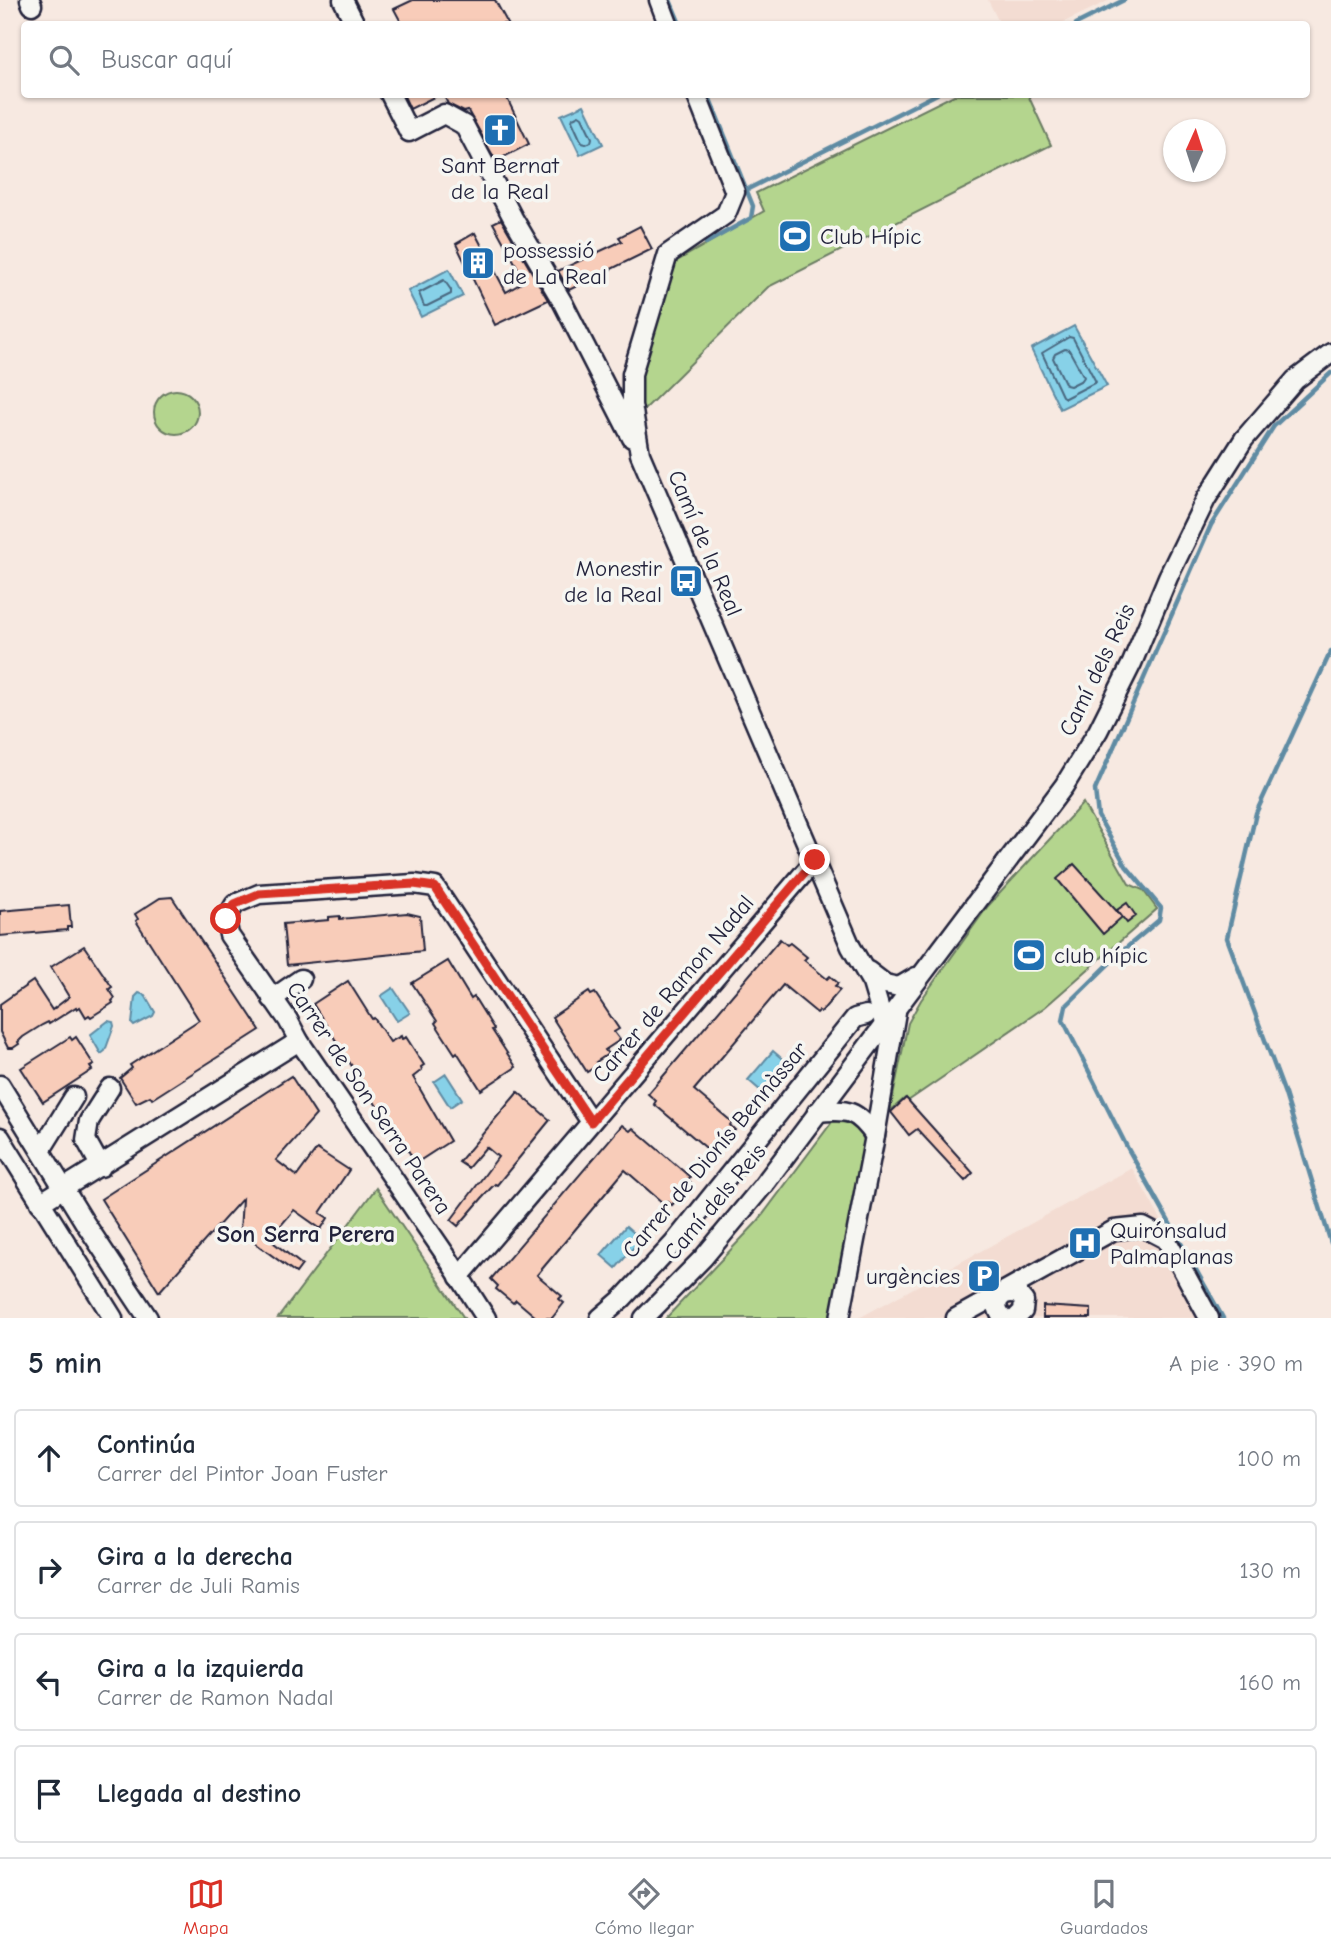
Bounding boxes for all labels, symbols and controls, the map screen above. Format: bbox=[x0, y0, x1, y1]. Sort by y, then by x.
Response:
search box bbox=[21, 21, 1310, 98]
icon: search bbox=[45, 41, 83, 79]
text: Buscar aquí bbox=[101, 45, 232, 75]
church icon: Sant Bernat de la Real bbox=[481, 111, 519, 149]
north arrow bbox=[1163, 119, 1226, 182]
place label: Sant Bernat de la Real bbox=[441, 152, 560, 205]
sports icon: Club Hípic bbox=[776, 217, 814, 255]
place label: Club Hípic bbox=[820, 223, 921, 250]
place label: possessió de La Real bbox=[503, 237, 607, 290]
building icon: possessió de La Real bbox=[459, 244, 497, 282]
street label: Camí de la Real bbox=[662, 466, 748, 620]
place label: Monestir de la Real bbox=[564, 555, 663, 608]
bus stop icon: Monestir de la Real bbox=[667, 562, 705, 600]
street label: Camí dels Reis bbox=[1053, 600, 1141, 740]
route end bbox=[799, 844, 830, 875]
street label: Carrer de Ramon Nadal bbox=[587, 890, 759, 1088]
route start bbox=[210, 903, 241, 934]
sports icon: club hípic bbox=[1010, 936, 1048, 974]
place label: club hípic bbox=[1054, 942, 1148, 969]
street label: Carrer de Son Serra Parera bbox=[281, 976, 457, 1220]
street label: Carrer de Dionís Bennàssar bbox=[617, 1036, 814, 1264]
street label: Camí dels Reis bbox=[658, 1138, 772, 1266]
place label: Quirónsalud Palmaplanas bbox=[1110, 1217, 1233, 1270]
district label: Son Serra Perera bbox=[217, 1220, 395, 1248]
hospital icon: Quirónsalud Palmaplanas bbox=[1066, 1224, 1104, 1262]
parking icon: urgències bbox=[965, 1257, 1003, 1295]
place label: urgències bbox=[866, 1263, 960, 1290]
text: 5 min bbox=[28, 1346, 102, 1381]
text: A pie · 390 m bbox=[1169, 1350, 1303, 1377]
text: Continúa bbox=[97, 1430, 196, 1460]
icon: ahead bbox=[30, 1439, 68, 1477]
text: 100 m bbox=[1237, 1445, 1301, 1472]
text: Carrer del Pintor Joan Fuster bbox=[97, 1460, 387, 1487]
text: Gira a la derecha bbox=[97, 1542, 293, 1572]
icon: right bbox=[30, 1551, 68, 1589]
text: 130 m bbox=[1240, 1557, 1301, 1584]
text: Carrer de Juli Ramis bbox=[97, 1572, 300, 1599]
text: Gira a la izquierda bbox=[97, 1654, 304, 1684]
icon: left bbox=[30, 1663, 68, 1701]
text: 160 m bbox=[1239, 1669, 1301, 1696]
text: Carrer de Ramon Nadal bbox=[97, 1684, 334, 1711]
icon: arrive bbox=[30, 1775, 68, 1813]
text: Llegada al destino bbox=[97, 1779, 301, 1809]
tab: Mapa bbox=[183, 1875, 229, 1939]
tab: Cómo llegar bbox=[595, 1875, 694, 1939]
tab: Guardados bbox=[1060, 1875, 1148, 1939]

